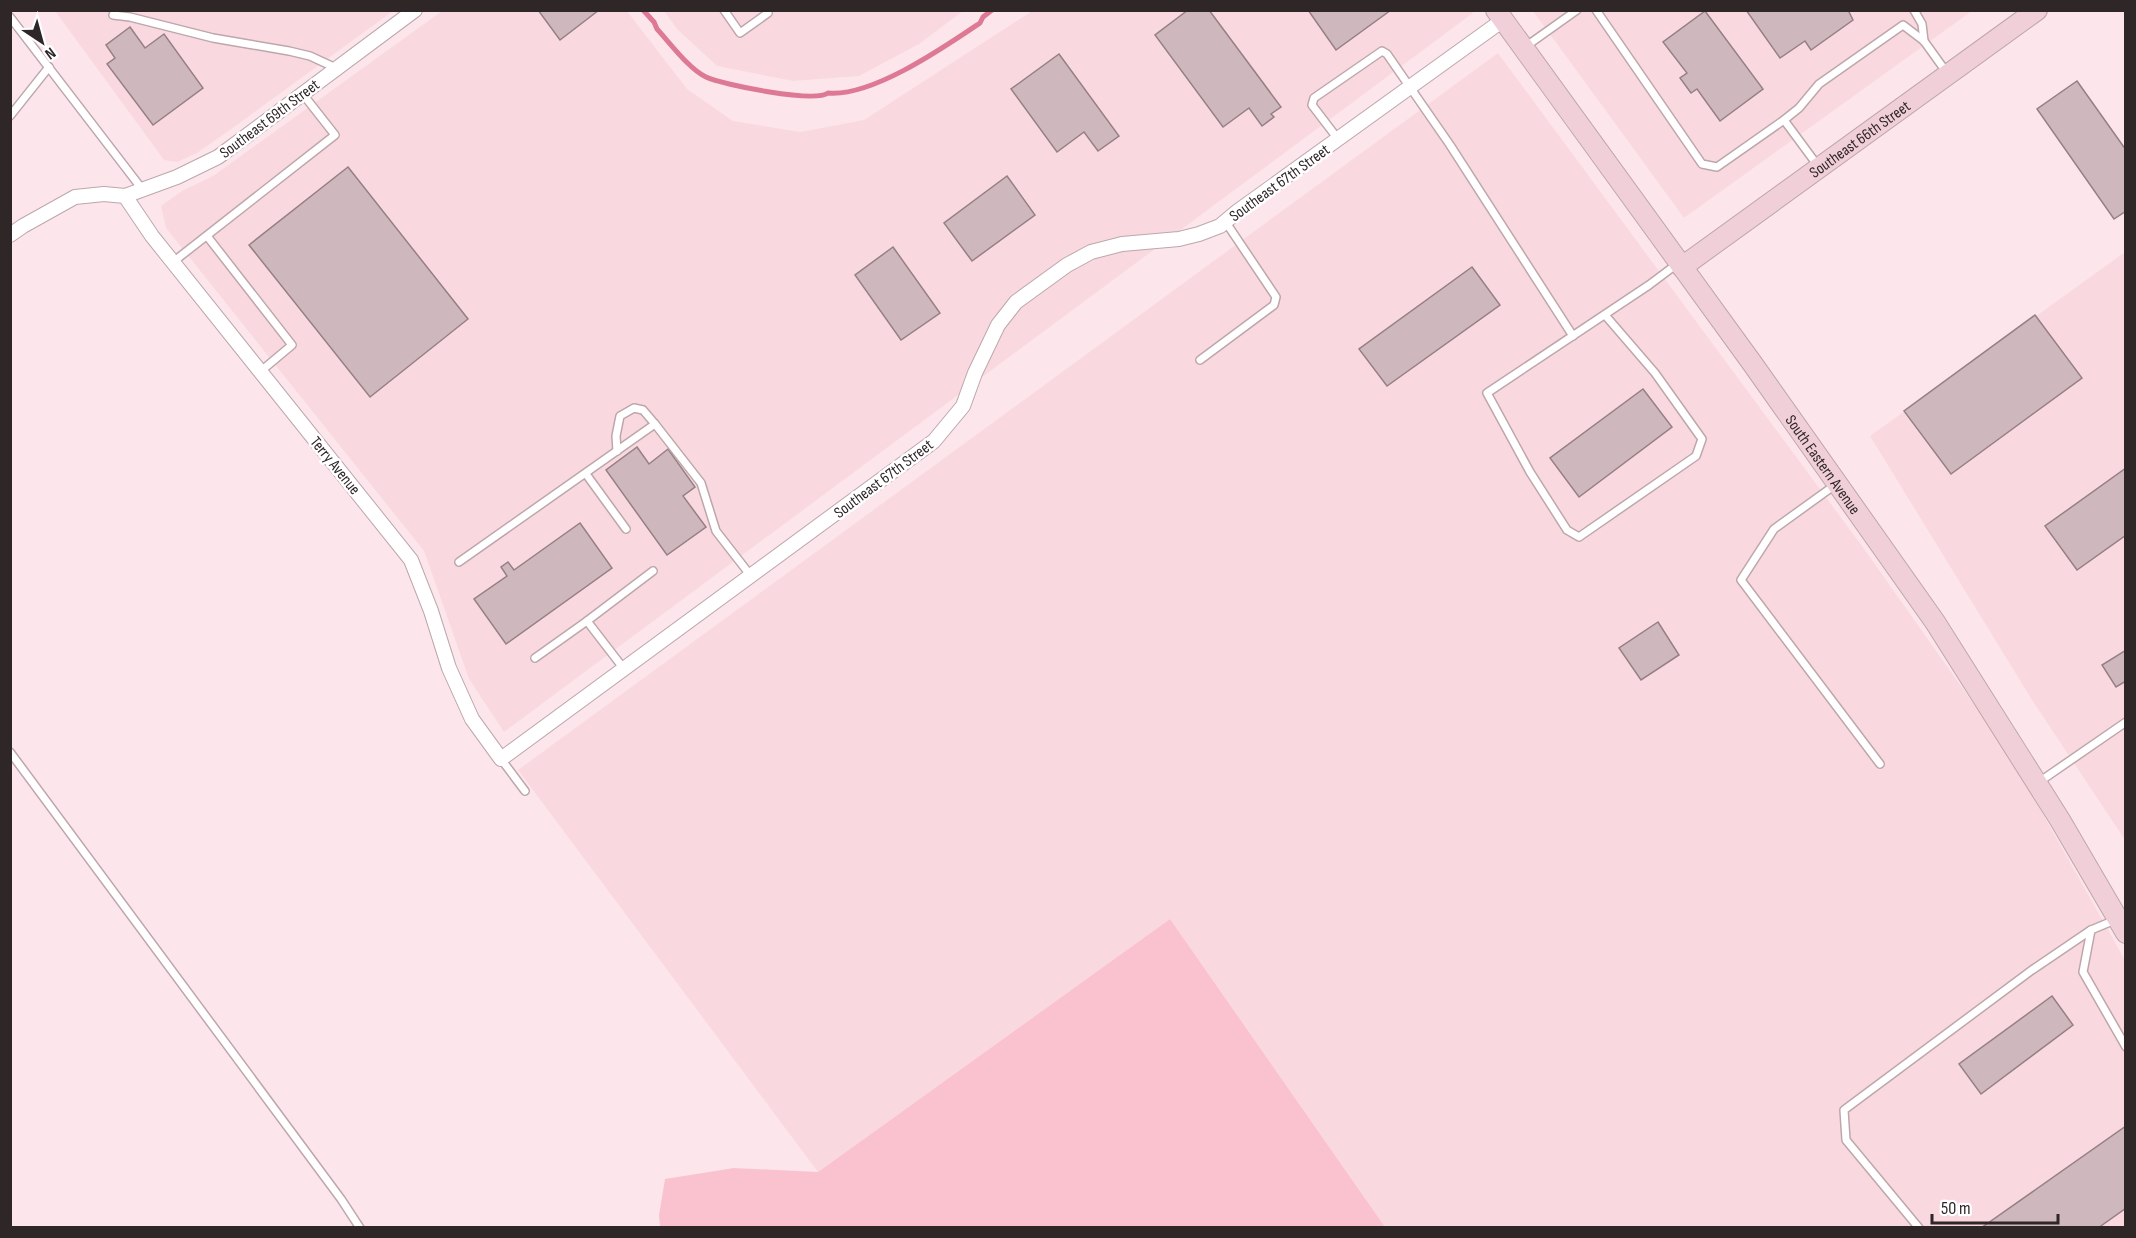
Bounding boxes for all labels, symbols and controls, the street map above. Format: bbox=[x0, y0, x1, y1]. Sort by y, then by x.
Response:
north arrow bbox=[12, 12, 72, 72]
text: N bbox=[41, 43, 59, 63]
street label: Southeast 69th Street bbox=[216, 75, 324, 163]
street label: Southeast 66th Street bbox=[1806, 97, 1914, 183]
street label: Southeast 67th Street bbox=[1226, 140, 1334, 226]
street label: South Eastern Avenue bbox=[1781, 412, 1864, 518]
street label: Terry Avenue bbox=[306, 433, 364, 499]
street label: Southeast 67th Street bbox=[831, 436, 937, 523]
scale bar bbox=[1932, 1187, 2058, 1225]
text: 50 m bbox=[1941, 1198, 1971, 1219]

